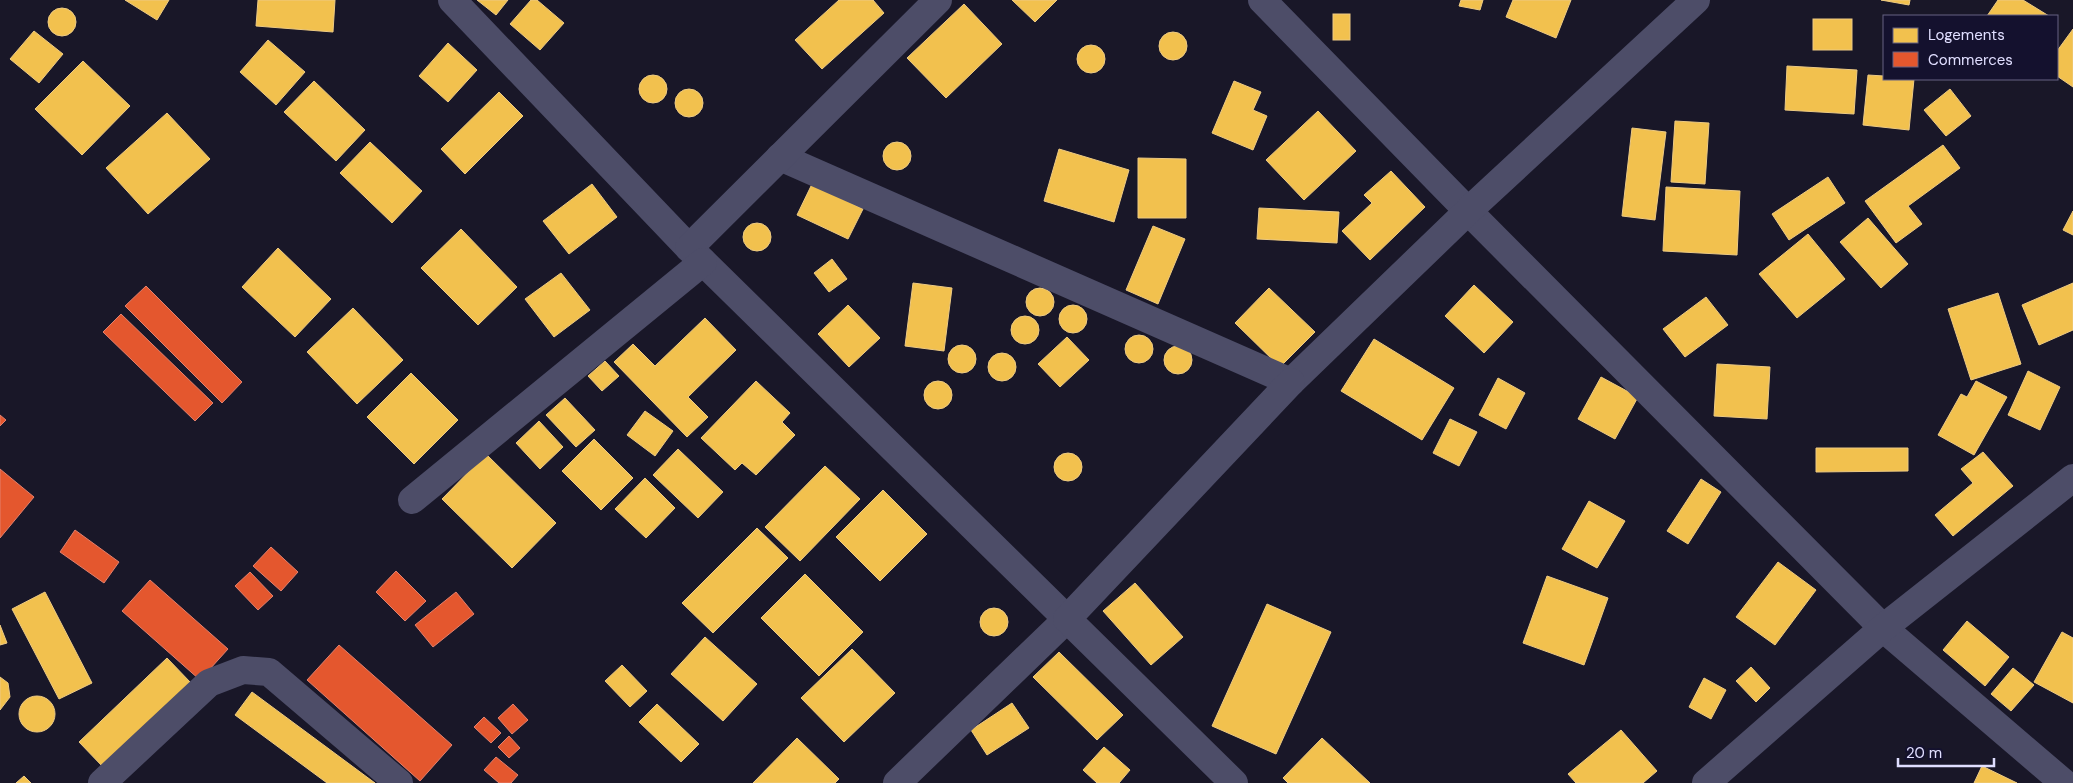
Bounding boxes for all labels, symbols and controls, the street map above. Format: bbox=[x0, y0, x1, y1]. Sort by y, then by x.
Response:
legend bbox=[1883, 15, 2058, 80]
text: Logements bbox=[1928, 25, 2005, 45]
text: Commerces bbox=[1928, 50, 2013, 70]
scale bar bbox=[1898, 736, 1994, 768]
text: 20 m bbox=[1906, 743, 1942, 763]

